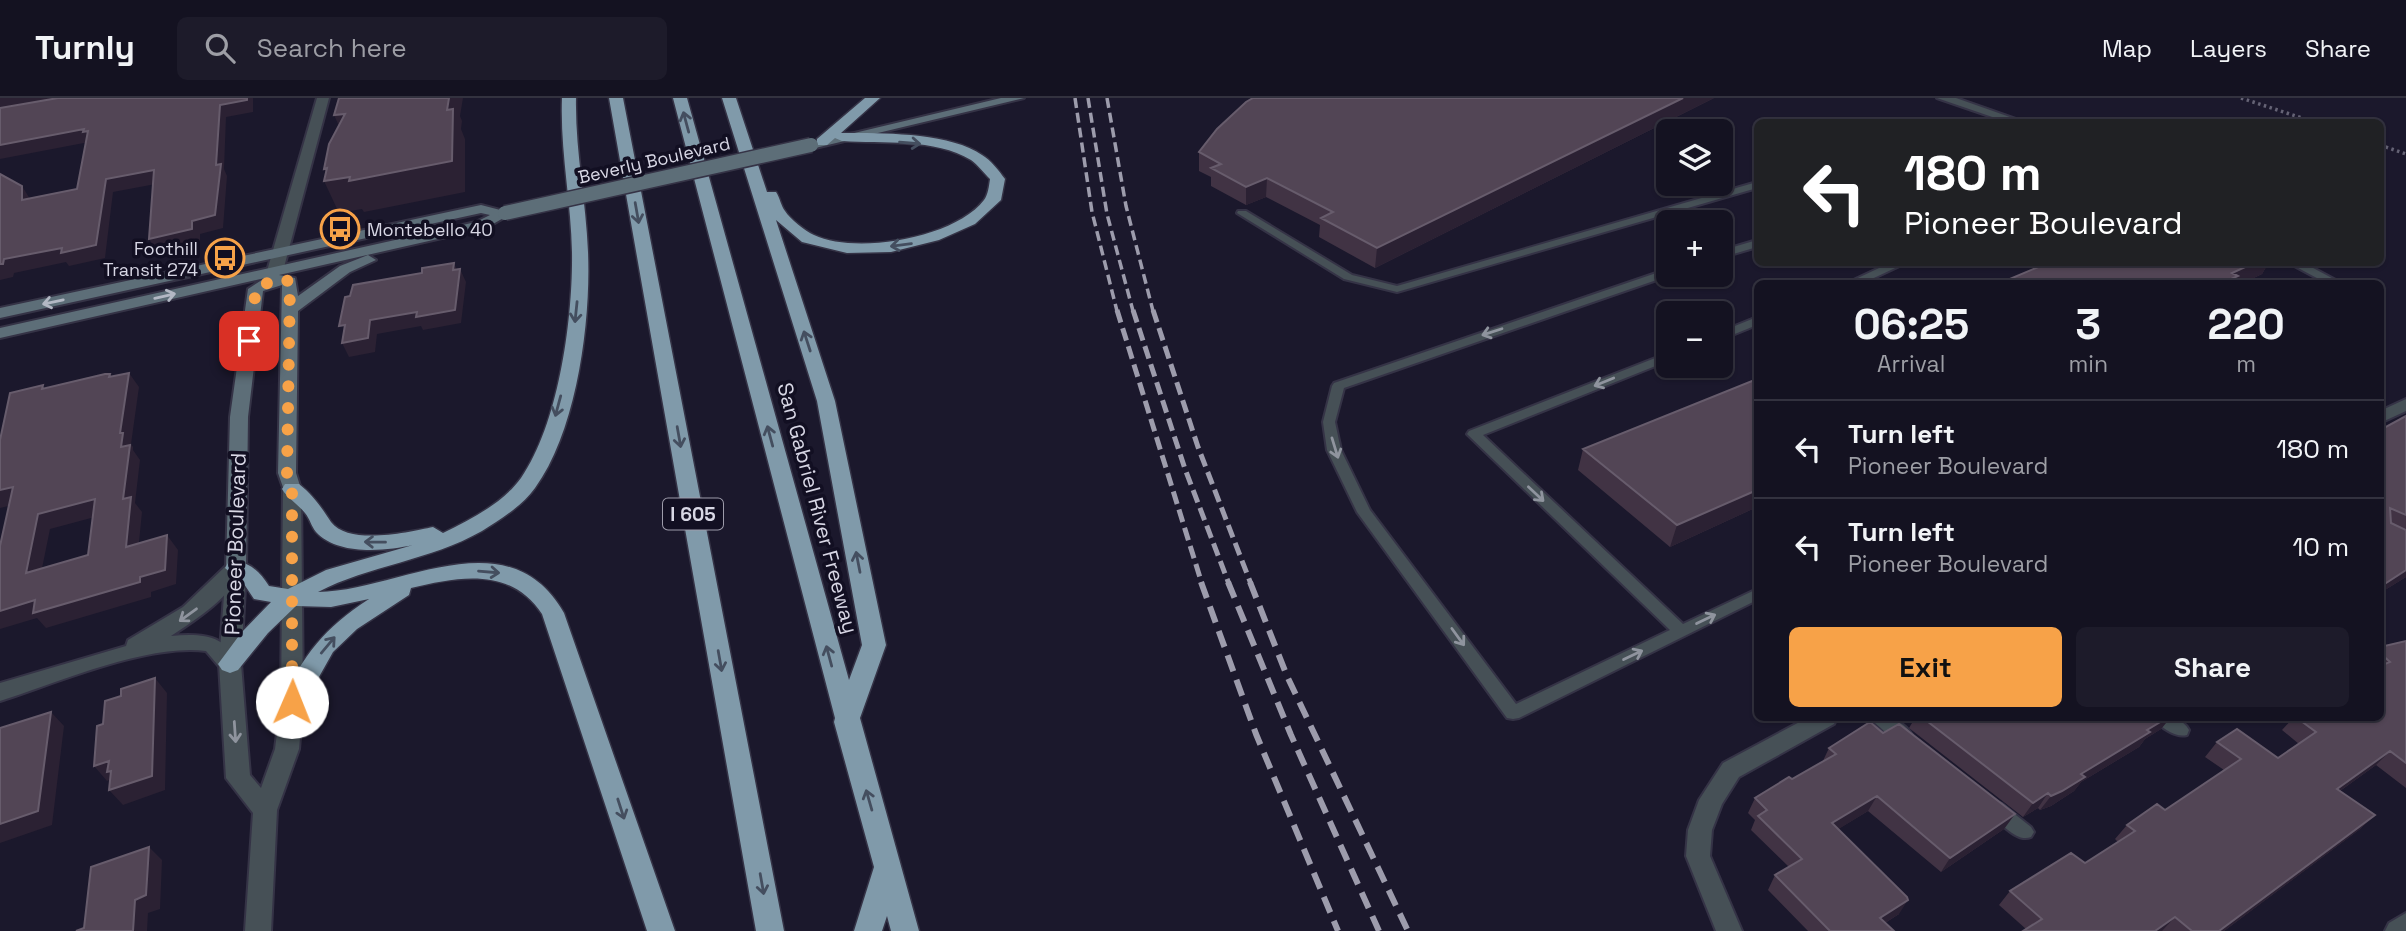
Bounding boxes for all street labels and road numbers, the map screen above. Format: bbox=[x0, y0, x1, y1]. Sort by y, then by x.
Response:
street label: Beverly Boulevard bbox=[576, 131, 732, 189]
street label: San Gabriel River Freeway bbox=[771, 380, 865, 636]
street label: Pioneer Boulevard bbox=[218, 452, 252, 636]
road number: I 605 bbox=[663, 498, 723, 530]

